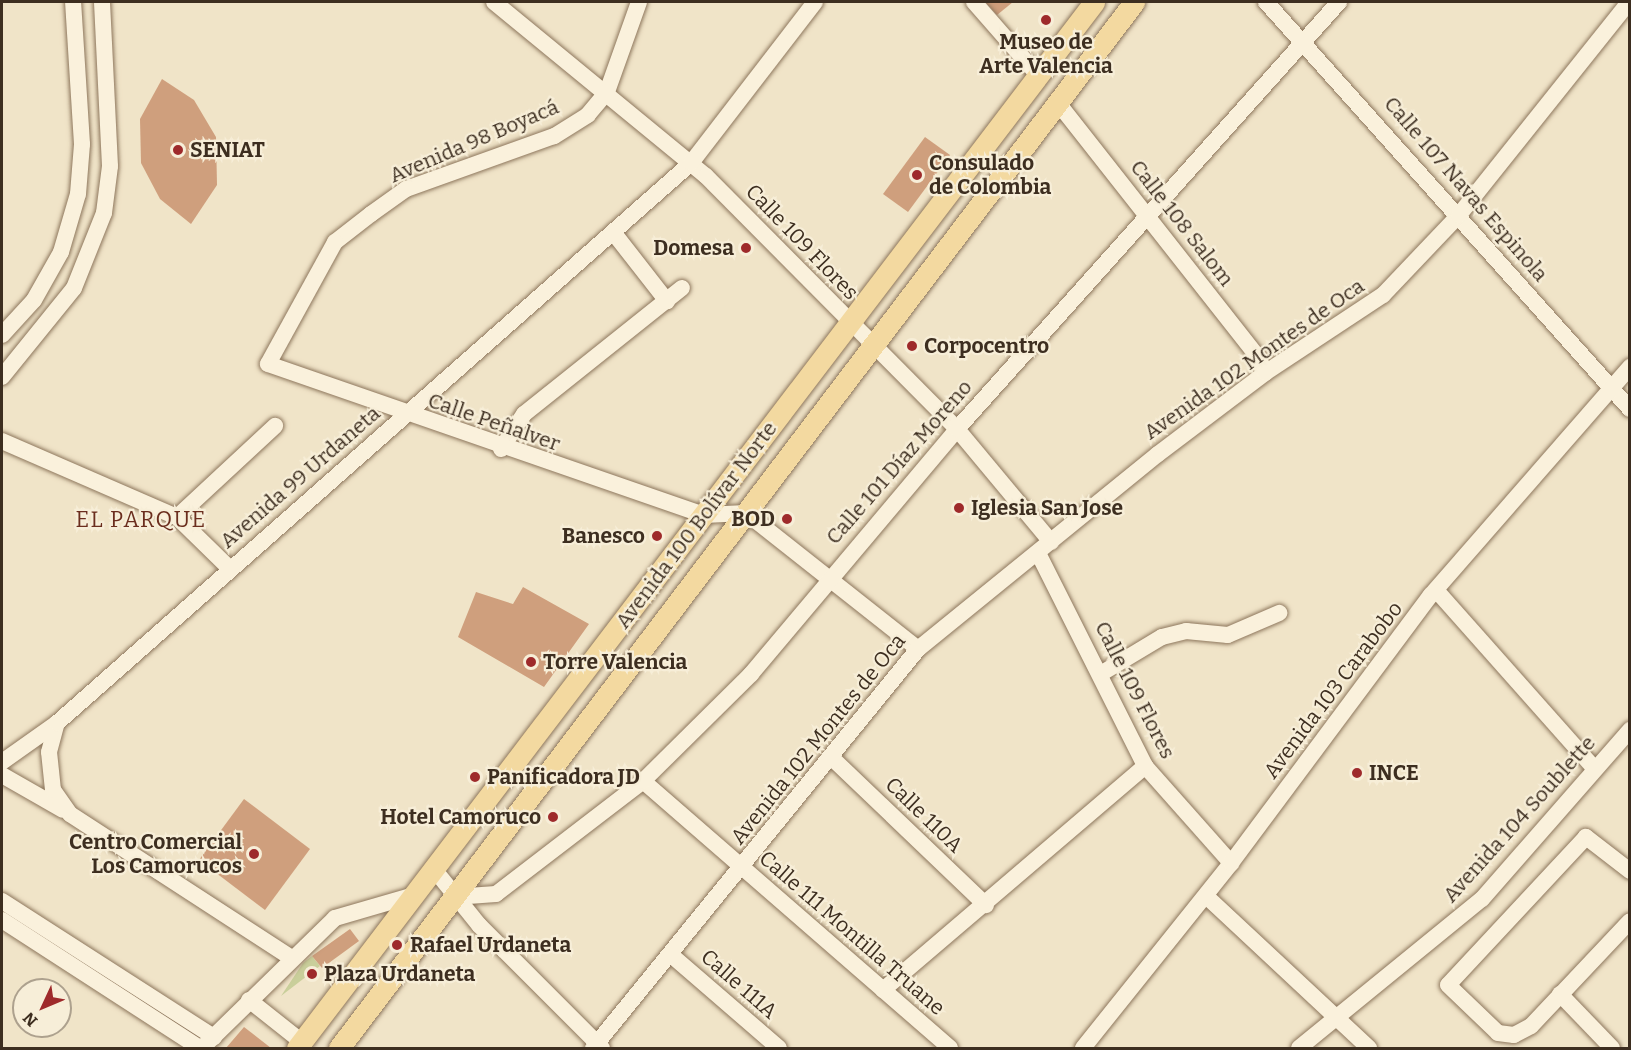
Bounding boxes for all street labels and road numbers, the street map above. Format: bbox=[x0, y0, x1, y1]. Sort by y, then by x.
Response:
street label: Calle 107 Navas Espinola bbox=[1379, 91, 1553, 287]
street label: Avenida 98 Boyacá bbox=[386, 94, 562, 188]
street label: Calle 108 Salom bbox=[1125, 155, 1239, 291]
street label: Calle 109 Flores bbox=[741, 179, 863, 305]
street label: Avenida 102 Montes de Oca bbox=[1139, 273, 1369, 445]
street label: Calle 101 Díaz Moreno bbox=[821, 375, 977, 549]
street label: Calle Peñalver bbox=[425, 388, 563, 456]
street label: Avenida 99 Urdaneta bbox=[215, 401, 385, 553]
street label: Avenida 100 Bolívar Norte bbox=[610, 417, 782, 633]
street label: Avenida 103 Carabobo bbox=[1258, 597, 1408, 783]
street label: Calle 109 Flores bbox=[1090, 617, 1180, 763]
street label: Avenida 102 Montes de Oca bbox=[725, 629, 911, 849]
street label: Avenida 104 Soublette bbox=[1438, 731, 1600, 907]
street label: Calle 110A bbox=[880, 772, 968, 858]
street label: Calle 111 Montilla Truane bbox=[754, 846, 950, 1020]
street label: Calle 111A bbox=[696, 944, 782, 1024]

